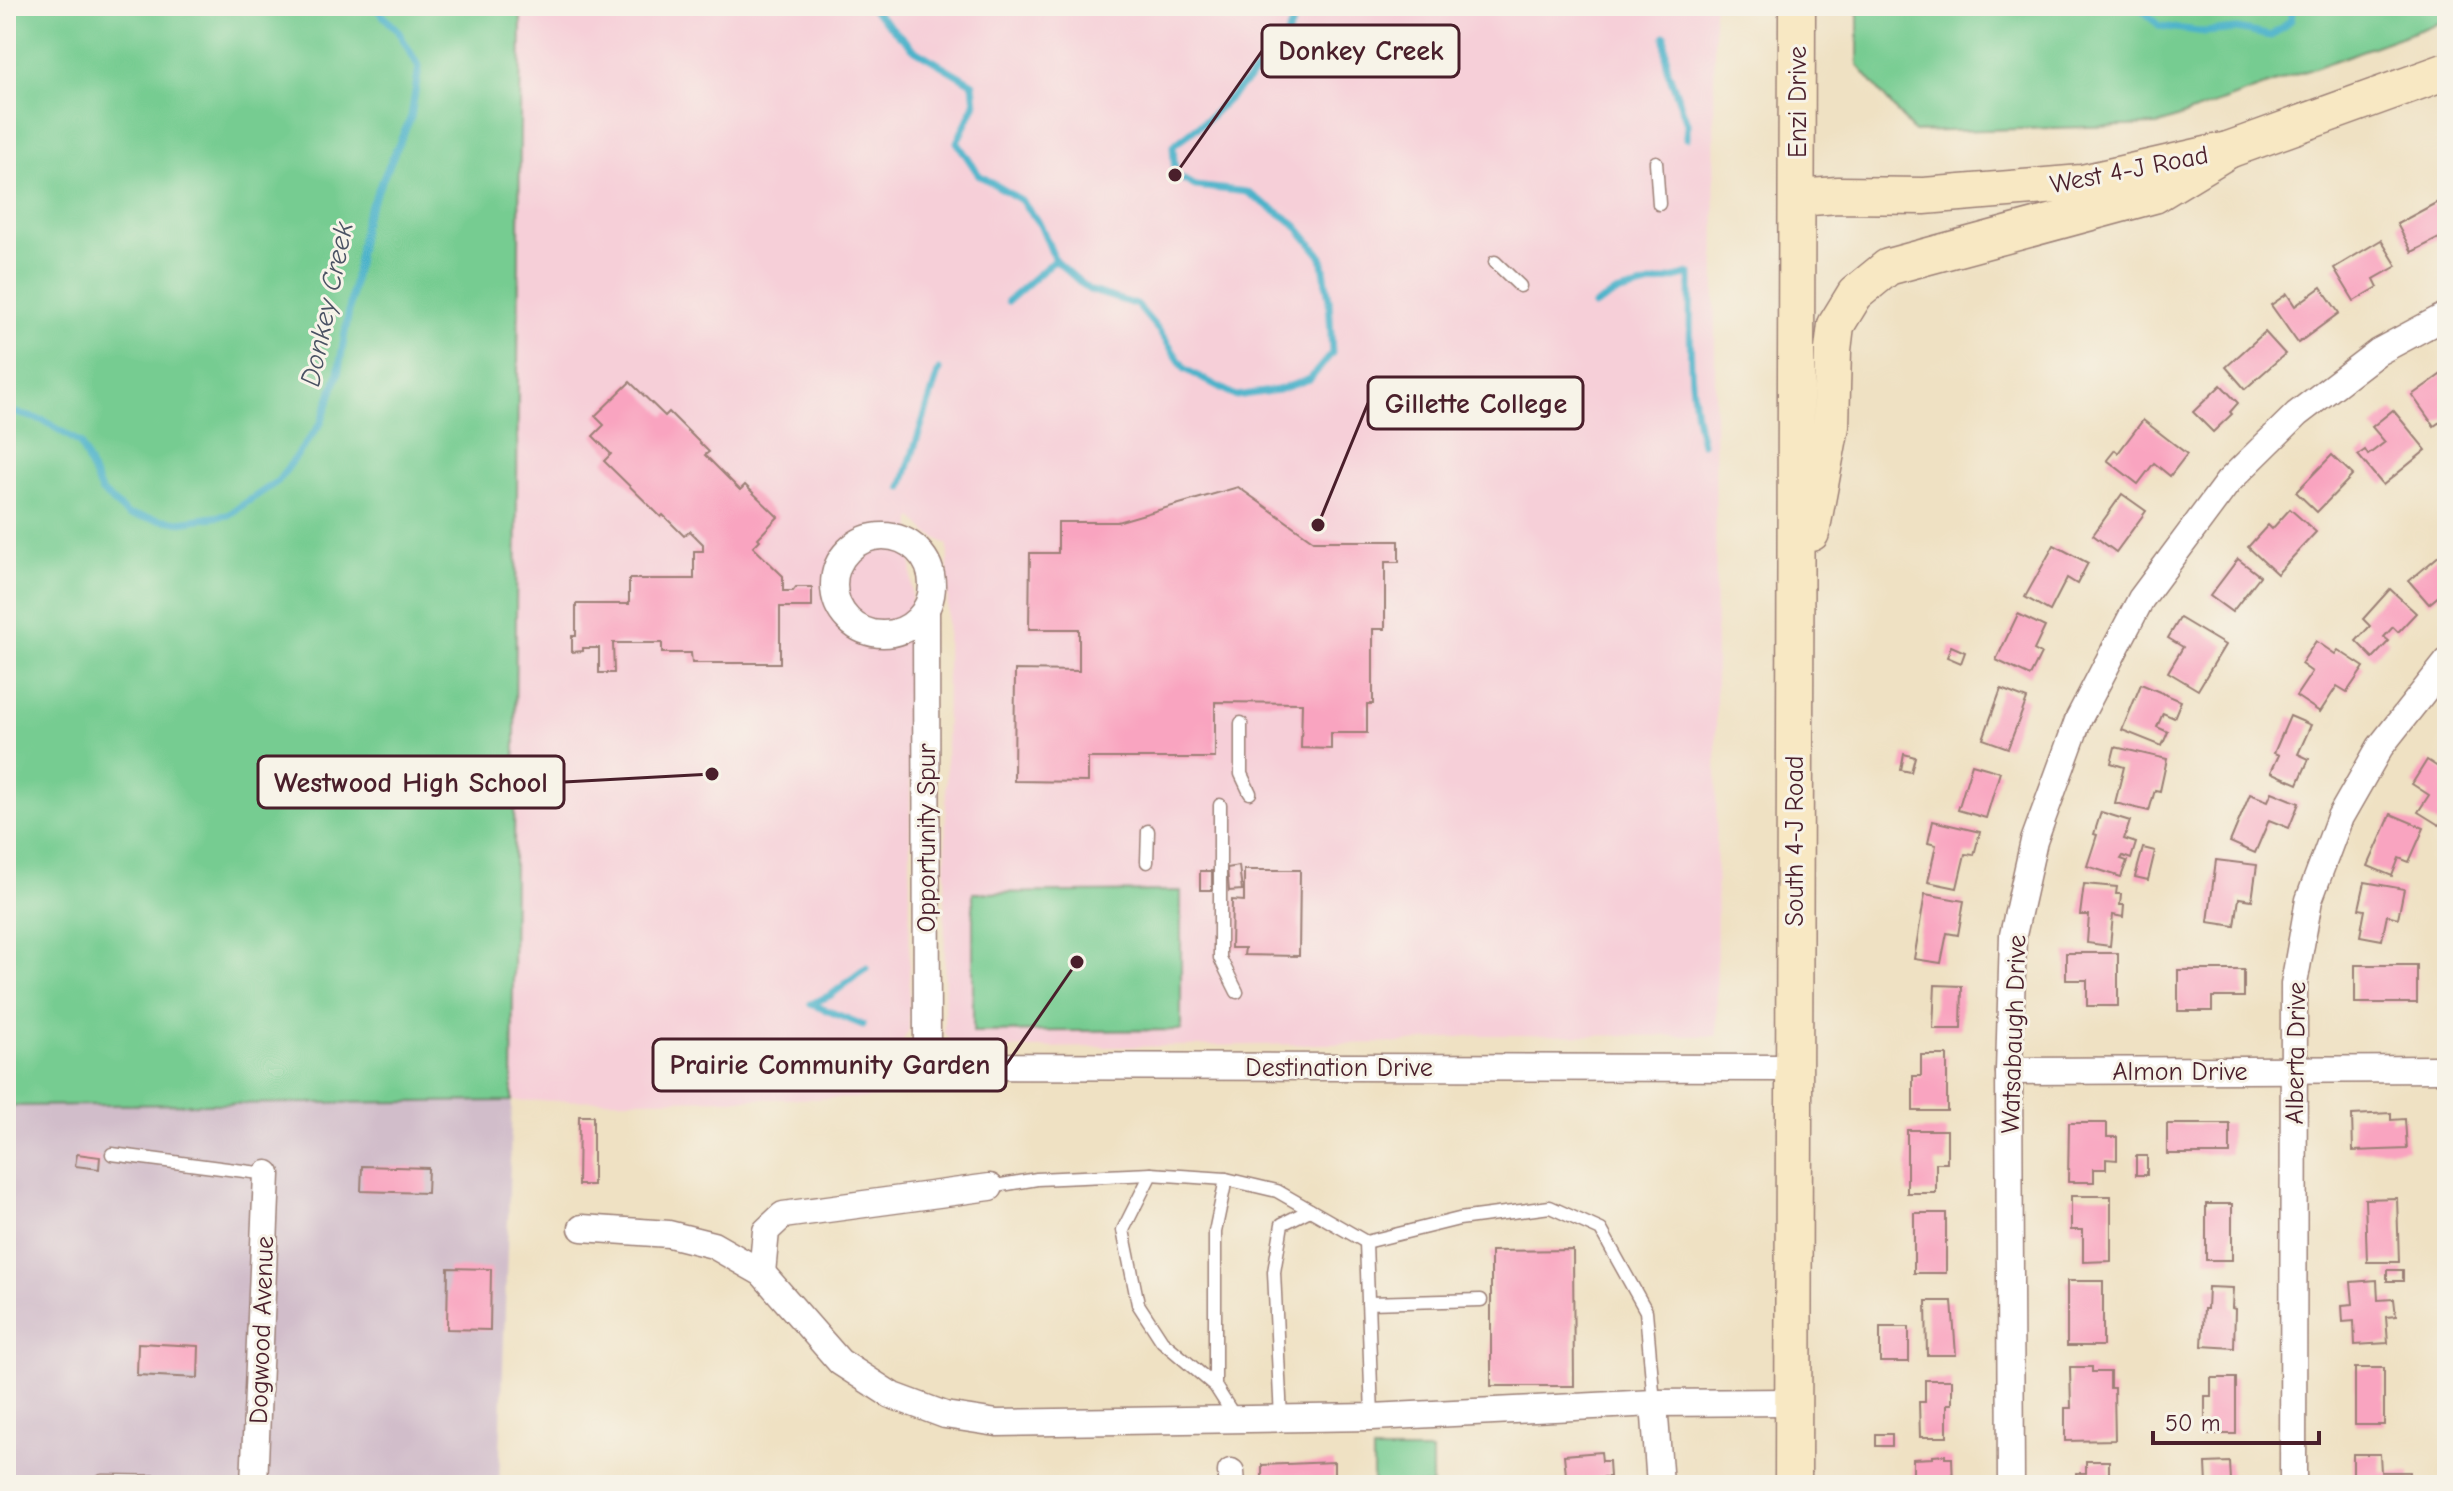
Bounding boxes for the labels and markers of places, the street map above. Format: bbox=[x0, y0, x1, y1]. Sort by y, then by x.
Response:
callout: Donkey Creek bbox=[1262, 25, 1459, 77]
callout: Gillette College bbox=[1368, 377, 1583, 429]
callout: Westwood High School bbox=[258, 756, 564, 808]
callout: Prairie Community Garden bbox=[653, 1039, 1006, 1091]

